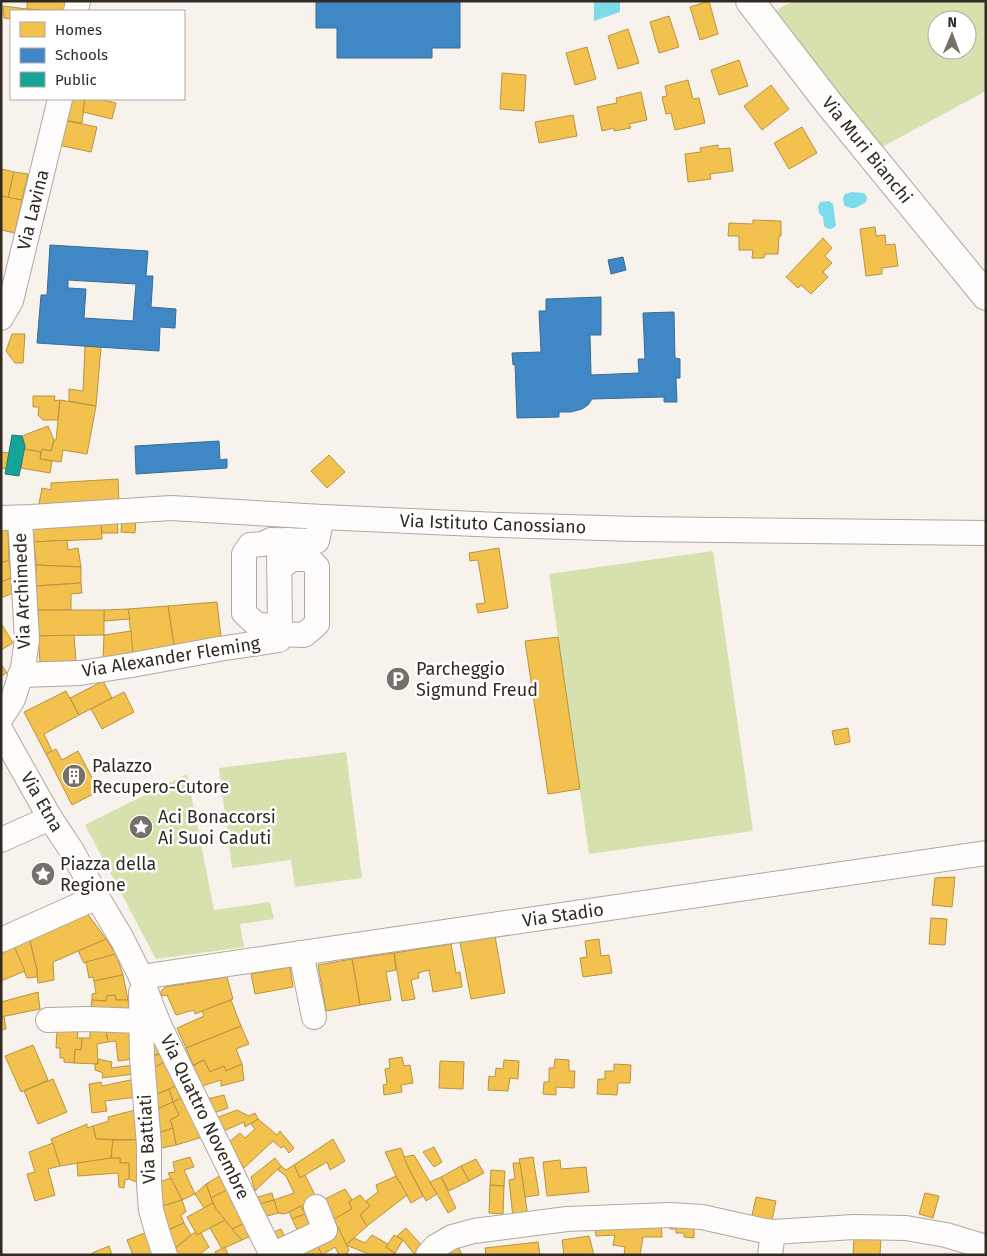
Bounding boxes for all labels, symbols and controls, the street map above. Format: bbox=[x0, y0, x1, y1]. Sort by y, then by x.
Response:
legend bbox=[10, 10, 185, 100]
north arrow bbox=[927, 10, 977, 60]
text: N bbox=[947, 14, 957, 31]
text: Homes bbox=[55, 21, 102, 39]
text: Schools bbox=[55, 46, 108, 64]
text: Public bbox=[55, 71, 97, 89]
street label: Via Muri Bianchi bbox=[817, 92, 917, 208]
street label: Via Lavina bbox=[12, 167, 54, 253]
street label: Via Istituto Canossiano bbox=[399, 510, 587, 538]
street label: Via Archimede bbox=[9, 532, 35, 650]
street label: Via Alexander Fleming bbox=[80, 632, 262, 682]
place label: Parcheggio Sigmund Freud bbox=[416, 658, 538, 701]
parking icon: Parcheggio Sigmund Freud bbox=[385, 666, 411, 692]
place label: Palazzo Recupero-Cutore bbox=[92, 755, 229, 798]
building icon: Palazzo Recupero-Cutore bbox=[61, 763, 87, 789]
street label: Via Etna bbox=[16, 768, 68, 836]
place label: Aci Bonaccorsi Ai Suoi Caduti bbox=[158, 806, 276, 849]
place icon: Aci Bonaccorsi Ai Suoi Caduti bbox=[128, 814, 154, 840]
place label: Piazza della Regione bbox=[60, 853, 156, 896]
place icon: Piazza della Regione bbox=[30, 861, 56, 887]
street label: Via Stadio bbox=[521, 898, 605, 932]
street label: Via Quattro Novembre bbox=[156, 1031, 254, 1203]
street label: Via Battiati bbox=[134, 1094, 160, 1184]

